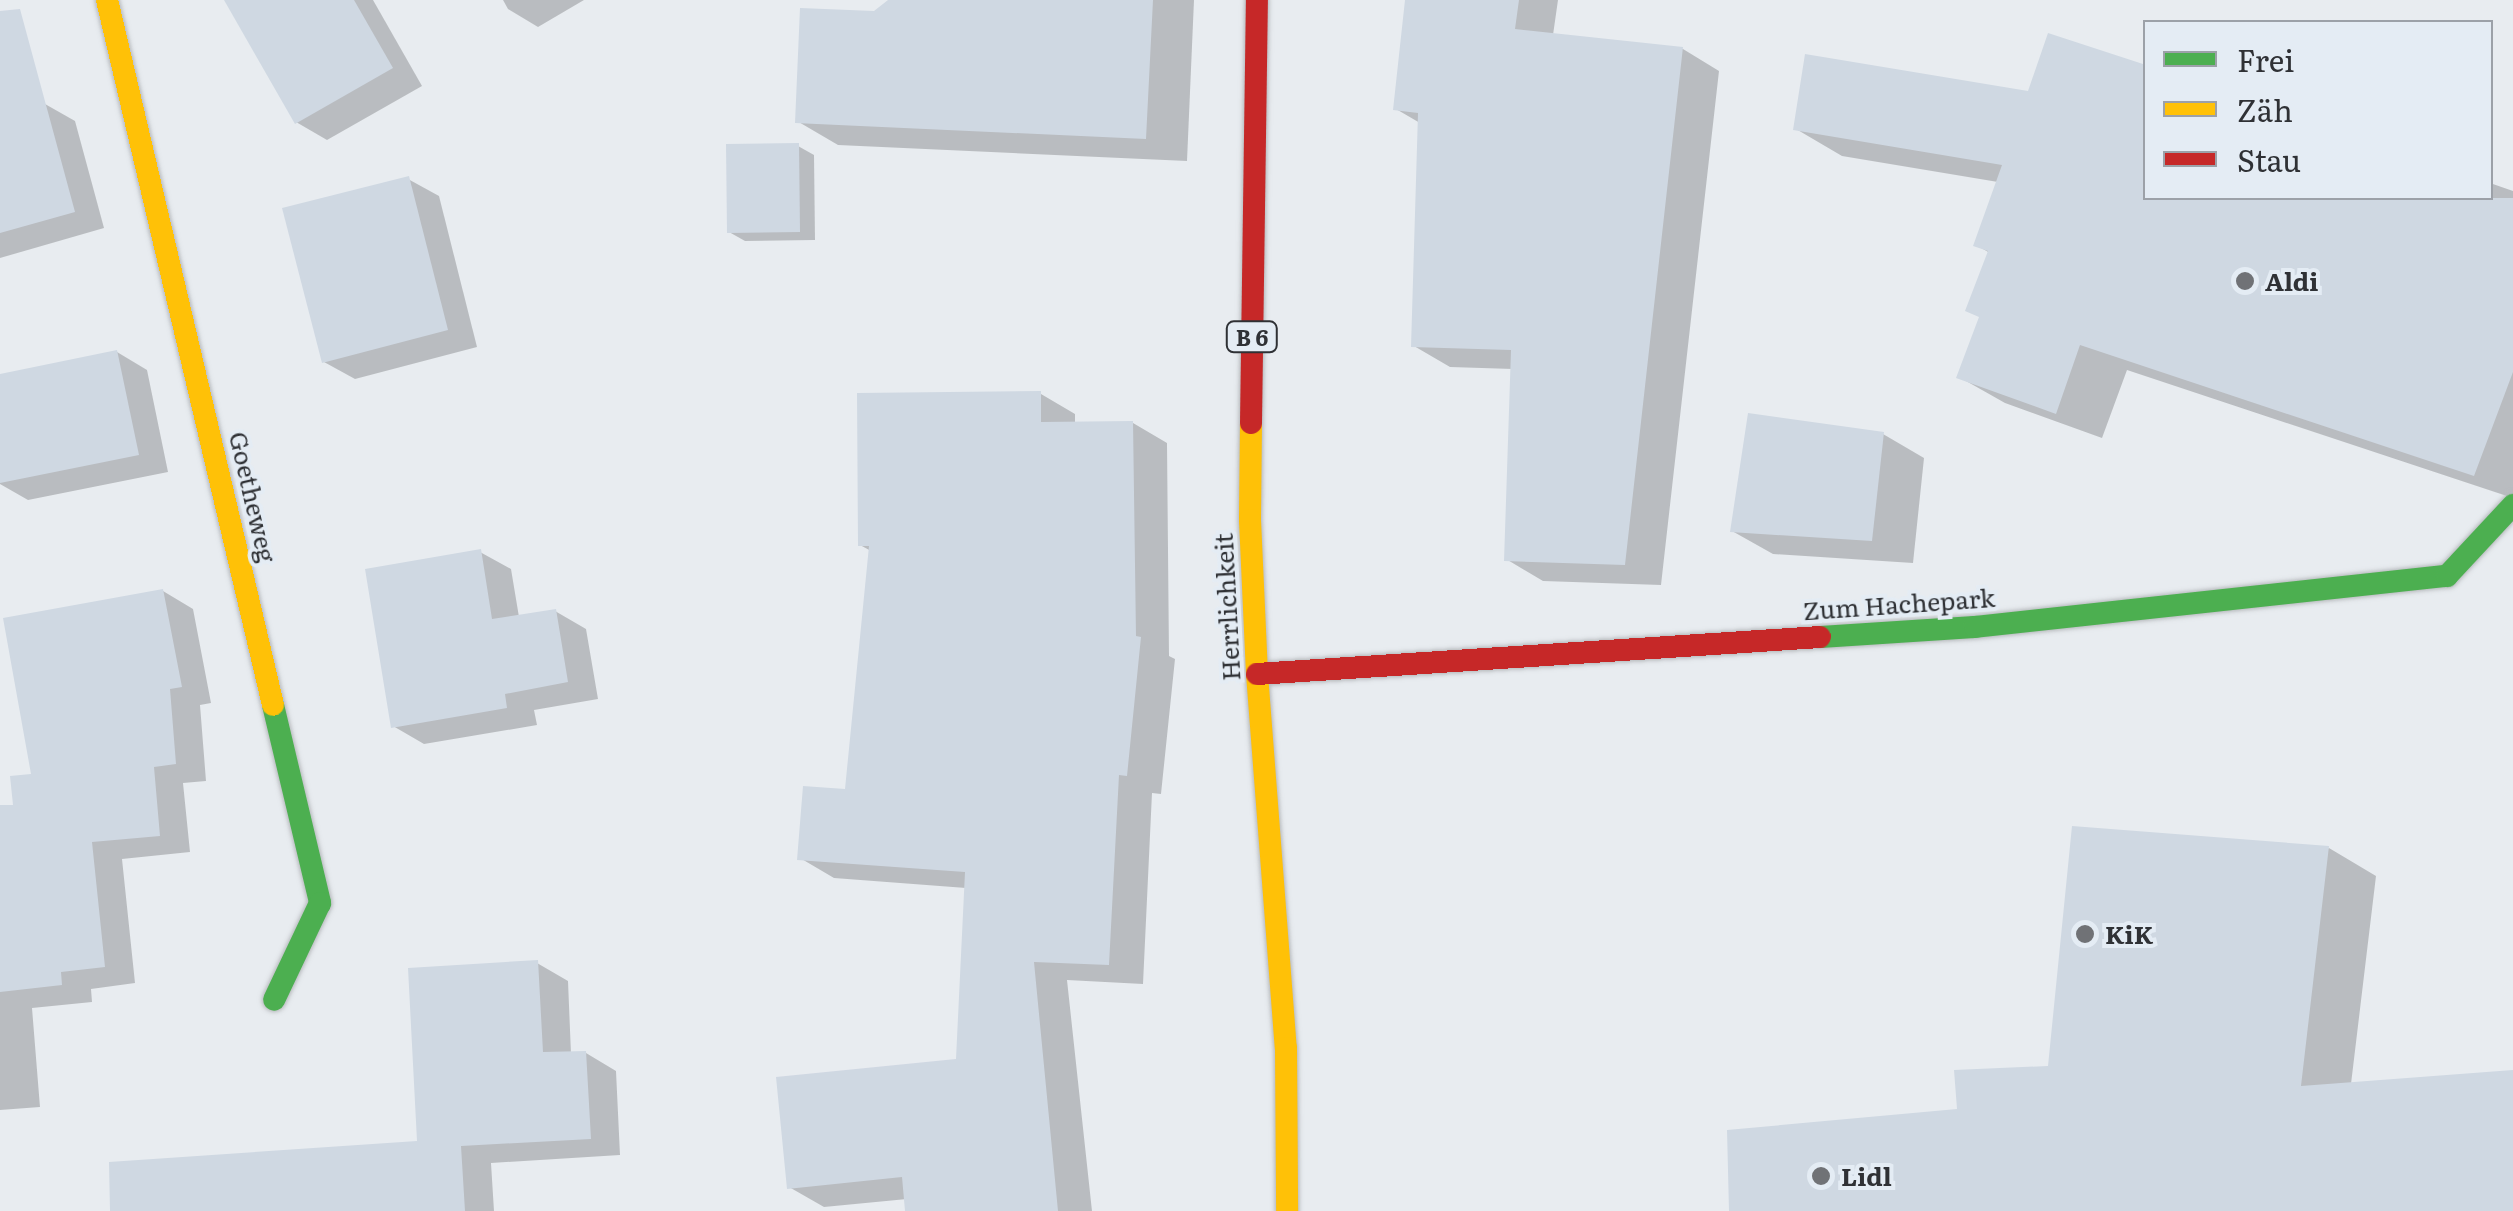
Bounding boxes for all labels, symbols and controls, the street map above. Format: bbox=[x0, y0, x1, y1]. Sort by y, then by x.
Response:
legend bbox=[2143, 20, 2493, 200]
text: Frei bbox=[2237, 37, 2294, 81]
text: Zäh bbox=[2237, 87, 2293, 131]
text: Stau bbox=[2237, 137, 2301, 181]
place label: Aldi bbox=[2265, 266, 2318, 296]
marker: Aldi bbox=[2234, 270, 2256, 292]
road number: B 6 bbox=[1224, 320, 1280, 354]
street label: Goetheweg bbox=[223, 429, 283, 565]
street label: Herrlichkeit bbox=[1208, 532, 1246, 682]
street label: Zum Hachepark bbox=[1802, 582, 1996, 626]
place label: KiK bbox=[2105, 919, 2153, 949]
marker: KiK bbox=[2074, 923, 2096, 945]
place label: Lidl bbox=[1841, 1161, 1892, 1191]
marker: Lidl bbox=[1810, 1165, 1832, 1187]

